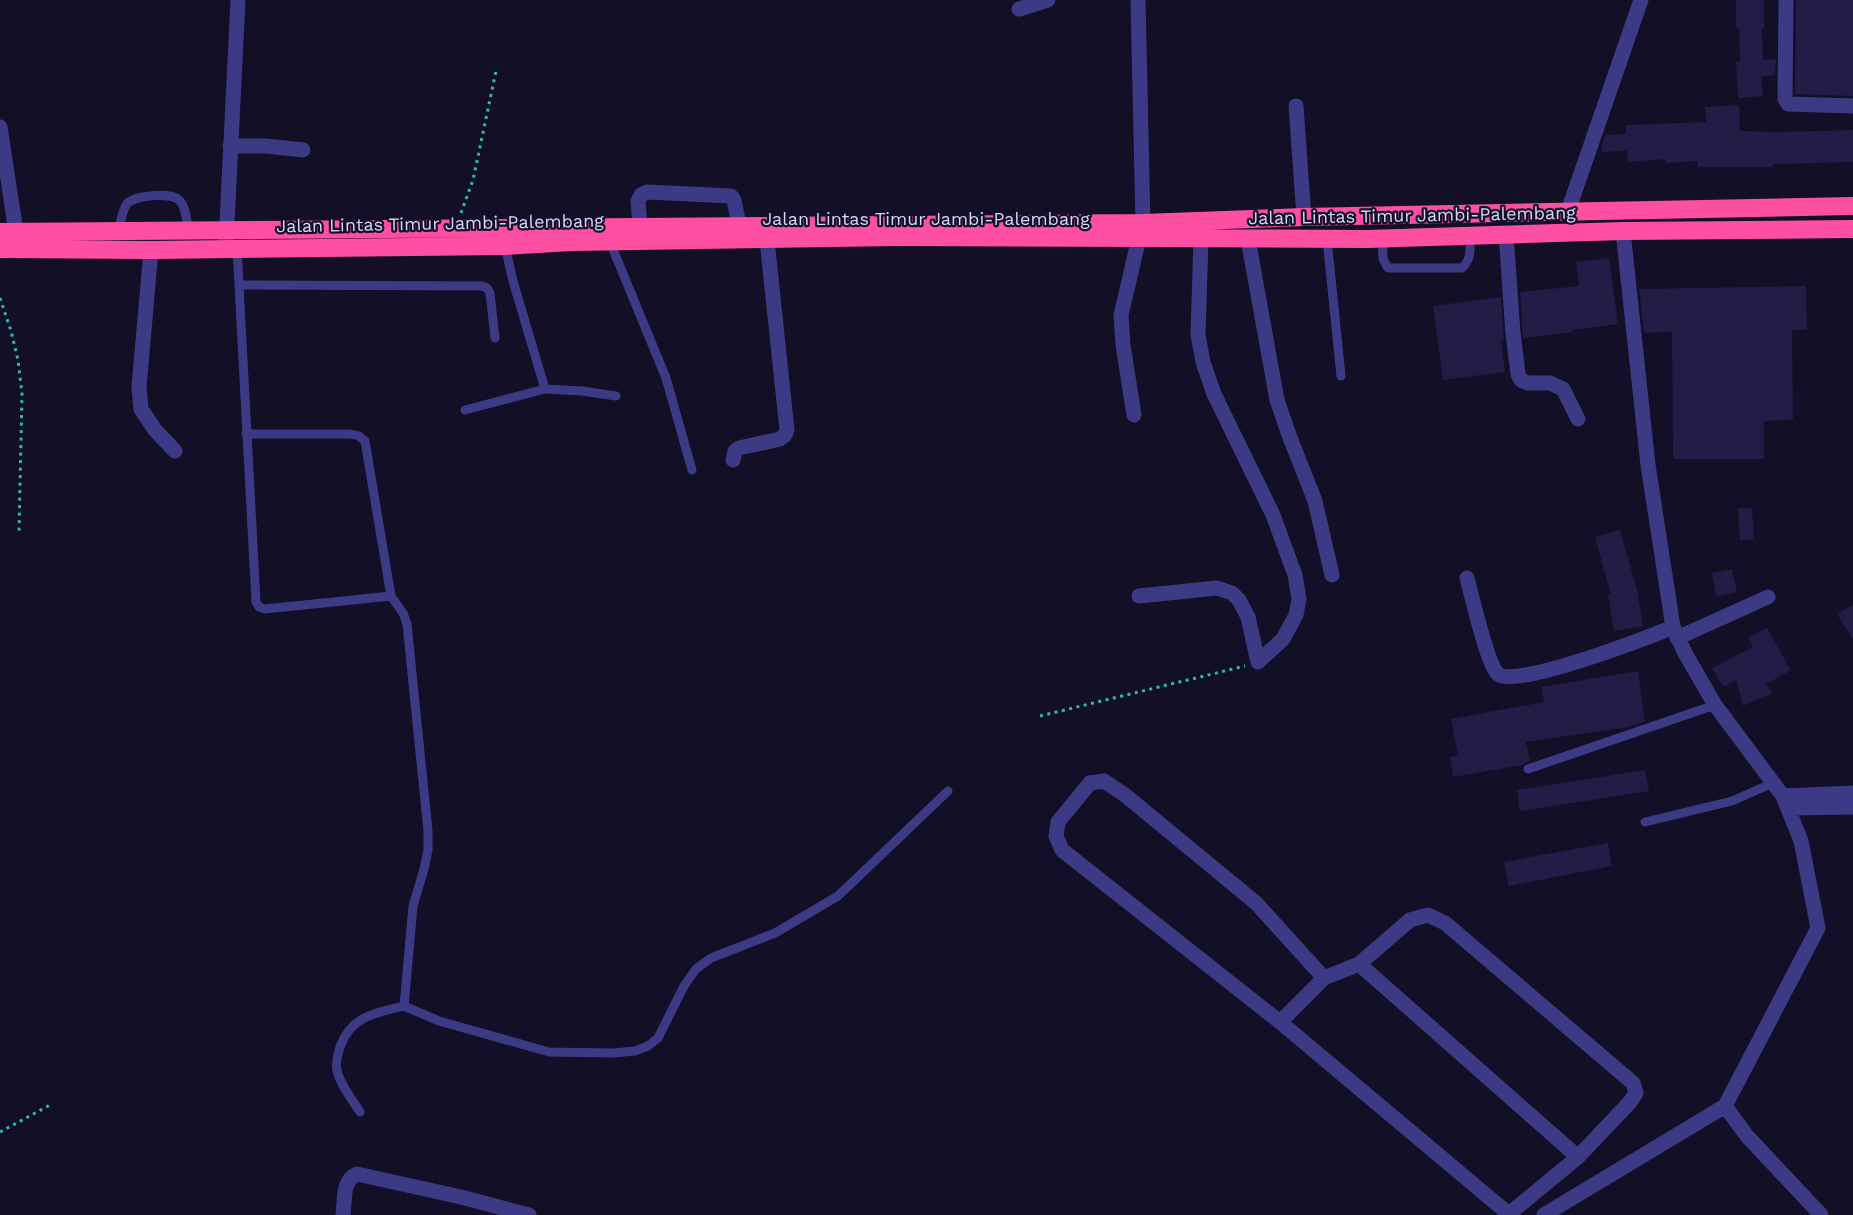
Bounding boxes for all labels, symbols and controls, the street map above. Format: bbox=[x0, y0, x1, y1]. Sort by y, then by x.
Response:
street label: Jalan Lintas Timur Jambi-Palembang bbox=[1248, 202, 1576, 228]
street label: Jalan Lintas Timur Jambi-Palembang bbox=[762, 208, 1090, 229]
street label: Jalan Lintas Timur Jambi-Palembang bbox=[276, 210, 604, 236]

